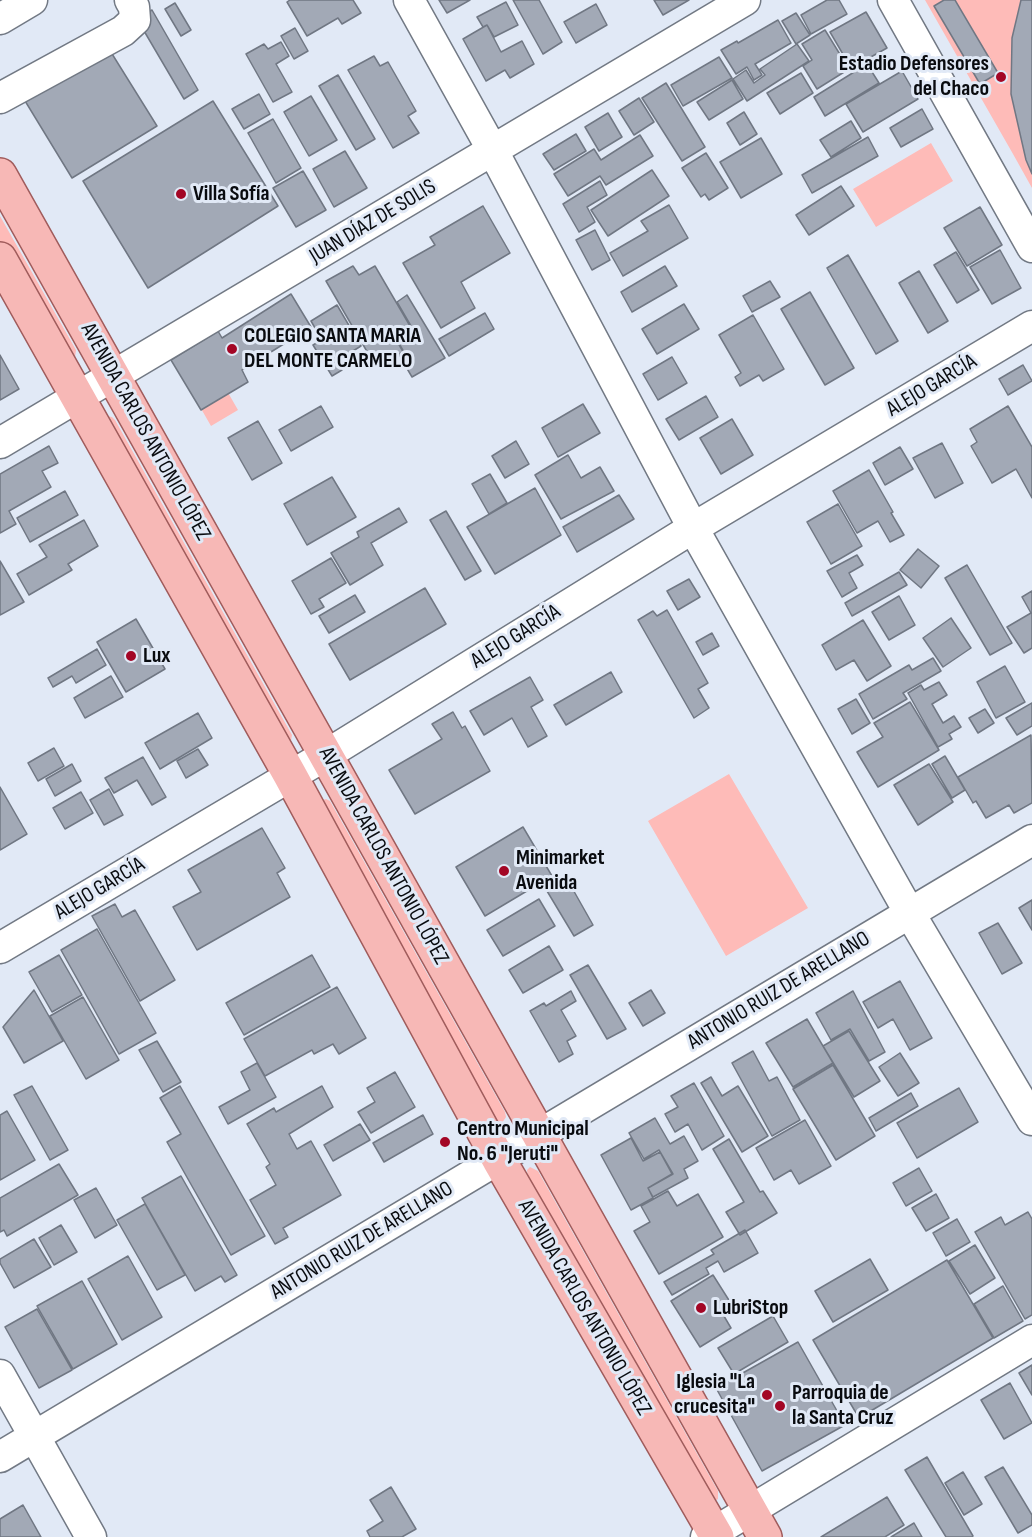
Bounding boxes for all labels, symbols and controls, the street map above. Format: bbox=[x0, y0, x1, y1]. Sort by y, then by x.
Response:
place label: Estadio Defensores del Chaco bbox=[839, 51, 989, 102]
marker: Estadio Defensores del Chaco bbox=[994, 70, 1008, 84]
street label: JUAN DÍAZ DE SOLIS bbox=[305, 174, 441, 270]
place label: Villa Sofía bbox=[193, 181, 269, 207]
marker: Villa Sofía bbox=[174, 187, 188, 201]
street label: AVENIDA CARLOS ANTONIO LÓPEZ bbox=[74, 319, 216, 545]
place label: COLEGIO SANTA MARIA DEL MONTE CARMELO bbox=[244, 323, 421, 374]
marker: COLEGIO SANTA MARIA DEL MONTE CARMELO bbox=[225, 342, 239, 356]
street label: ALEJO GARCÍA bbox=[882, 349, 982, 423]
street label: ALEJO GARCÍA bbox=[466, 599, 566, 675]
place label: Lux bbox=[143, 643, 170, 669]
marker: Lux bbox=[124, 649, 138, 663]
street label: AVENIDA CARLOS ANTONIO LÓPEZ bbox=[312, 743, 454, 969]
place label: Minimarket Avenida bbox=[516, 845, 605, 896]
street label: ALEJO GARCÍA bbox=[50, 852, 150, 926]
marker: Minimarket Avenida bbox=[497, 864, 511, 878]
street label: ANTONIO RUIZ DE ARELLANO bbox=[683, 926, 875, 1056]
place label: Centro Municipal No. 6 "Jeruti" bbox=[457, 1116, 589, 1168]
marker: Centro Municipal No. 6 "Jeruti" bbox=[438, 1135, 452, 1149]
street label: ANTONIO RUIZ DE ARELLANO bbox=[266, 1176, 458, 1306]
street label: AVENIDA CARLOS ANTONIO LÓPEZ bbox=[511, 1195, 657, 1421]
place label: LubriStop bbox=[713, 1295, 788, 1321]
marker: LubriStop bbox=[694, 1301, 708, 1315]
place label: Iglesia "La crucesita" bbox=[674, 1369, 755, 1420]
place label: Parroquia de la Santa Cruz bbox=[792, 1380, 893, 1432]
marker: Iglesia "La crucesita" bbox=[760, 1388, 774, 1402]
marker: Parroquia de la Santa Cruz bbox=[773, 1399, 787, 1413]

